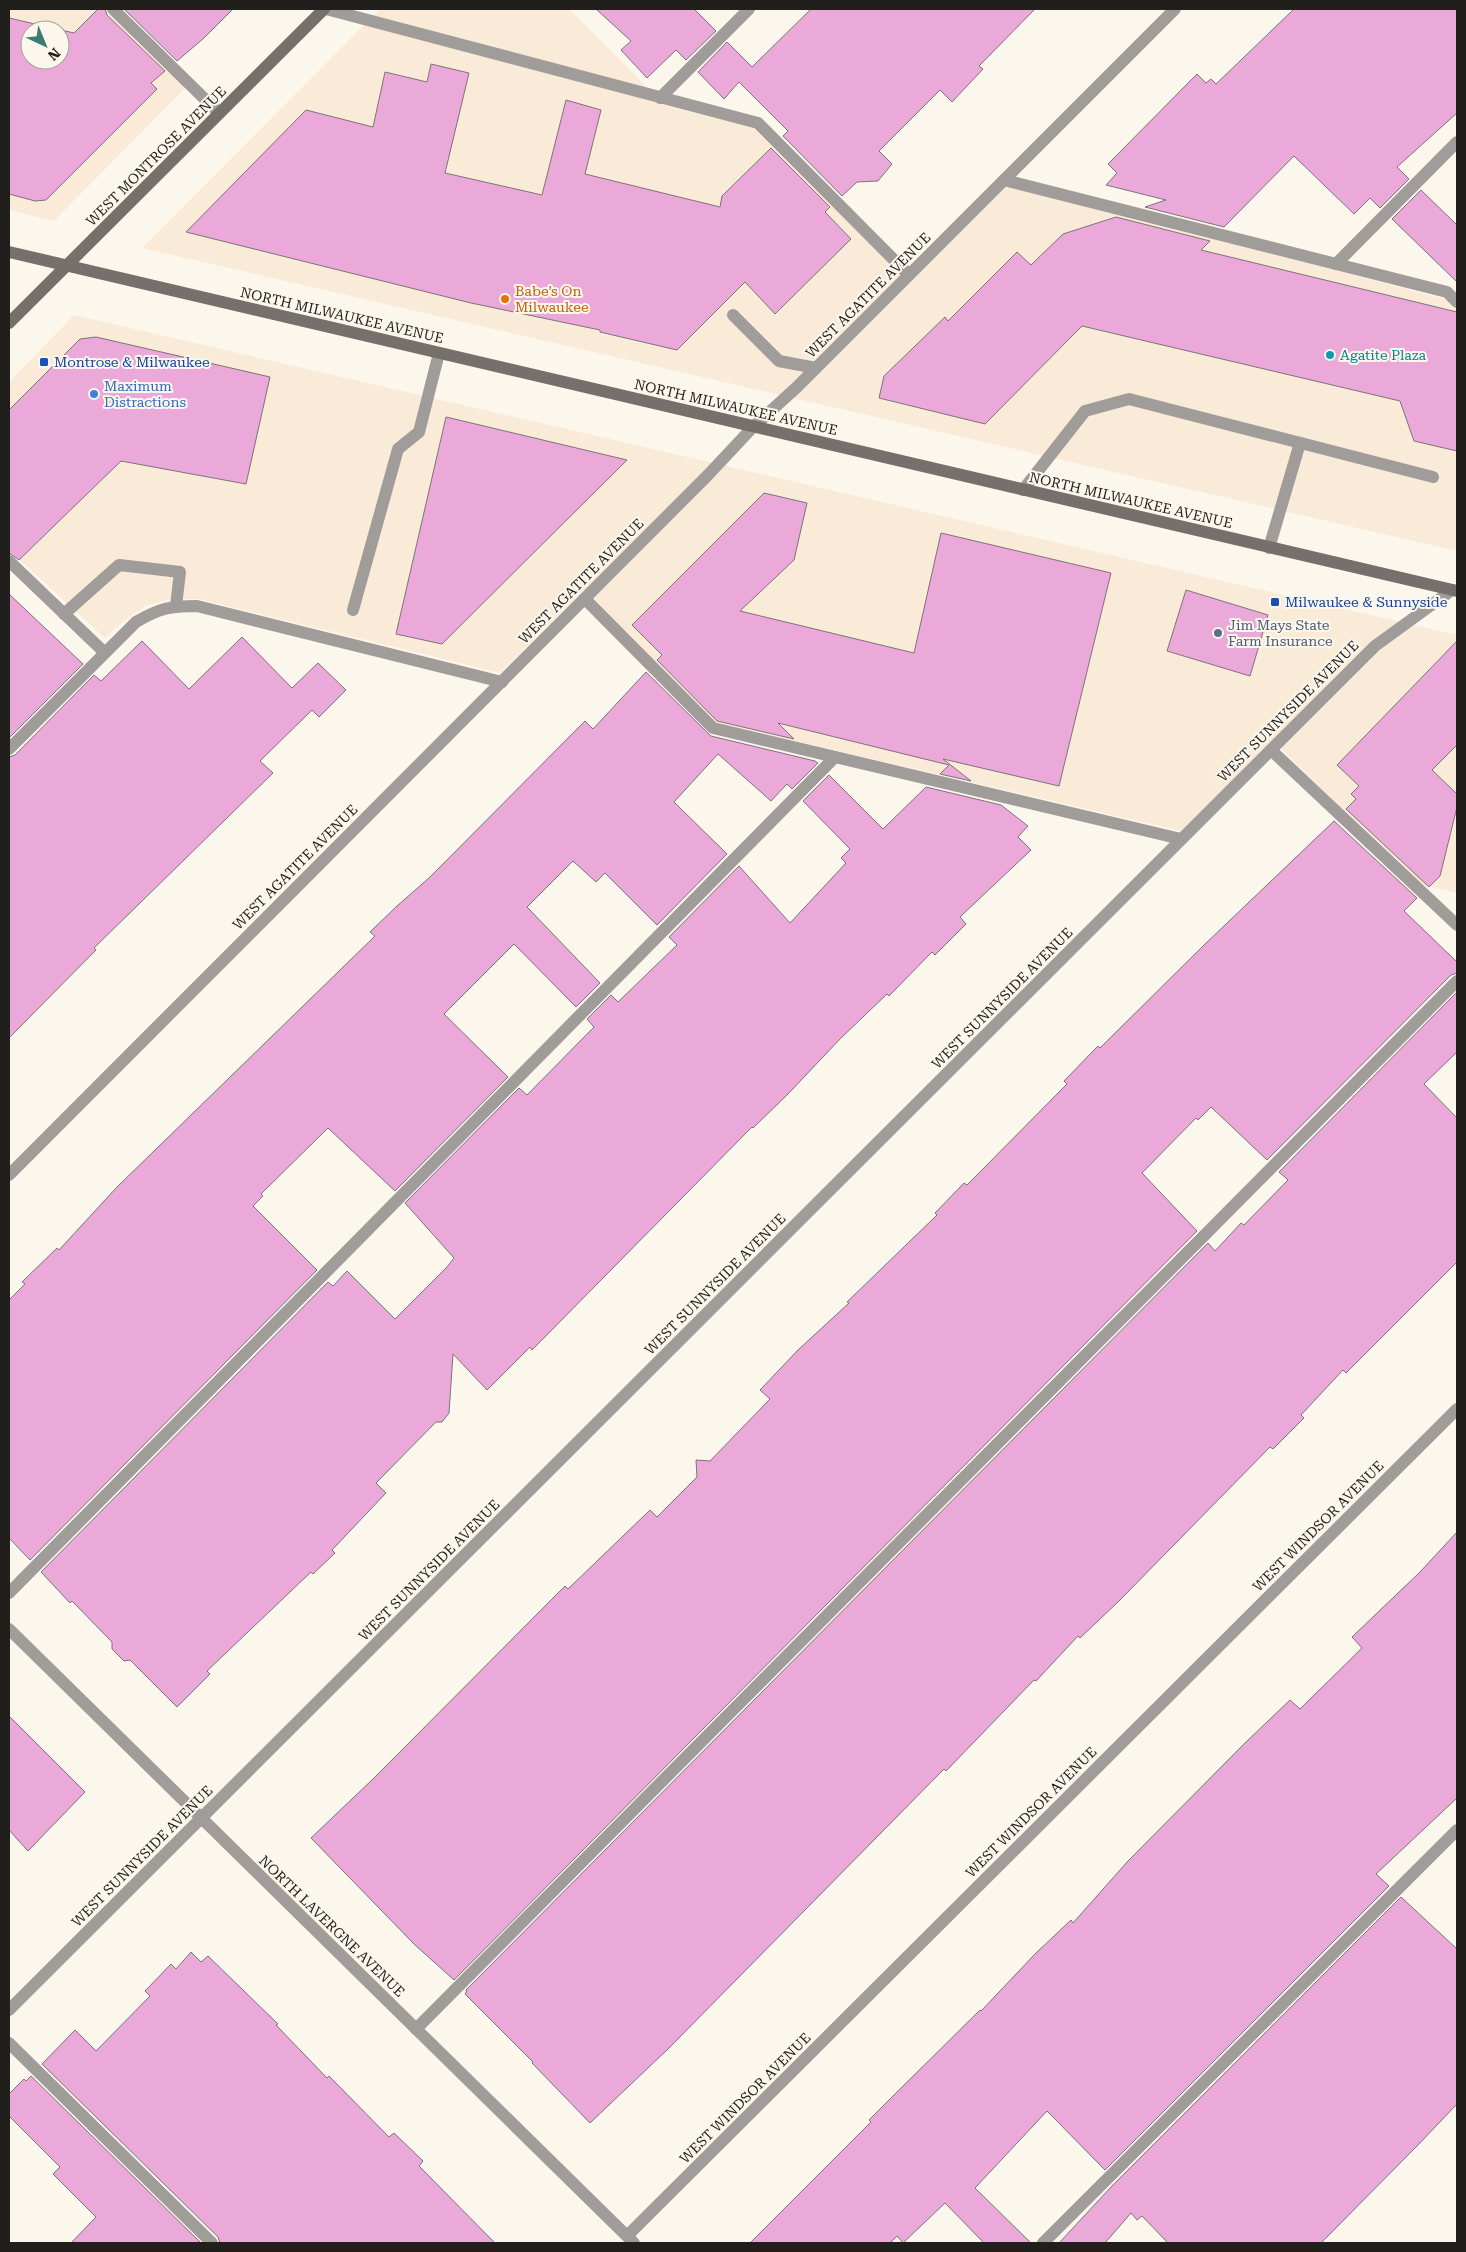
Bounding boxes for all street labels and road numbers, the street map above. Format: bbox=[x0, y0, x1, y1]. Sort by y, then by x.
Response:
street label: WEST MONTROSE AVENUE bbox=[83, 83, 229, 229]
street label: WEST AGATITE AVENUE bbox=[802, 229, 934, 361]
street label: NORTH MILWAUKEE AVENUE bbox=[239, 284, 445, 346]
street label: NORTH MILWAUKEE AVENUE bbox=[633, 376, 839, 438]
street label: NORTH MILWAUKEE AVENUE bbox=[1028, 469, 1234, 531]
street label: WEST AGATITE AVENUE bbox=[515, 515, 647, 647]
street label: WEST SUNNYSIDE AVENUE bbox=[1214, 637, 1362, 785]
street label: WEST AGATITE AVENUE bbox=[229, 801, 361, 933]
street label: WEST SUNNYSIDE AVENUE bbox=[928, 924, 1076, 1072]
street label: WEST SUNNYSIDE AVENUE bbox=[641, 1210, 789, 1358]
street label: WEST WINDSOR AVENUE bbox=[1249, 1457, 1387, 1595]
street label: WEST SUNNYSIDE AVENUE bbox=[355, 1496, 503, 1644]
street label: WEST WINDSOR AVENUE bbox=[962, 1743, 1100, 1881]
street label: WEST SUNNYSIDE AVENUE bbox=[68, 1782, 216, 1930]
street label: NORTH LAVERGNE AVENUE bbox=[256, 1852, 408, 2000]
street label: WEST WINDSOR AVENUE bbox=[676, 2029, 814, 2167]

